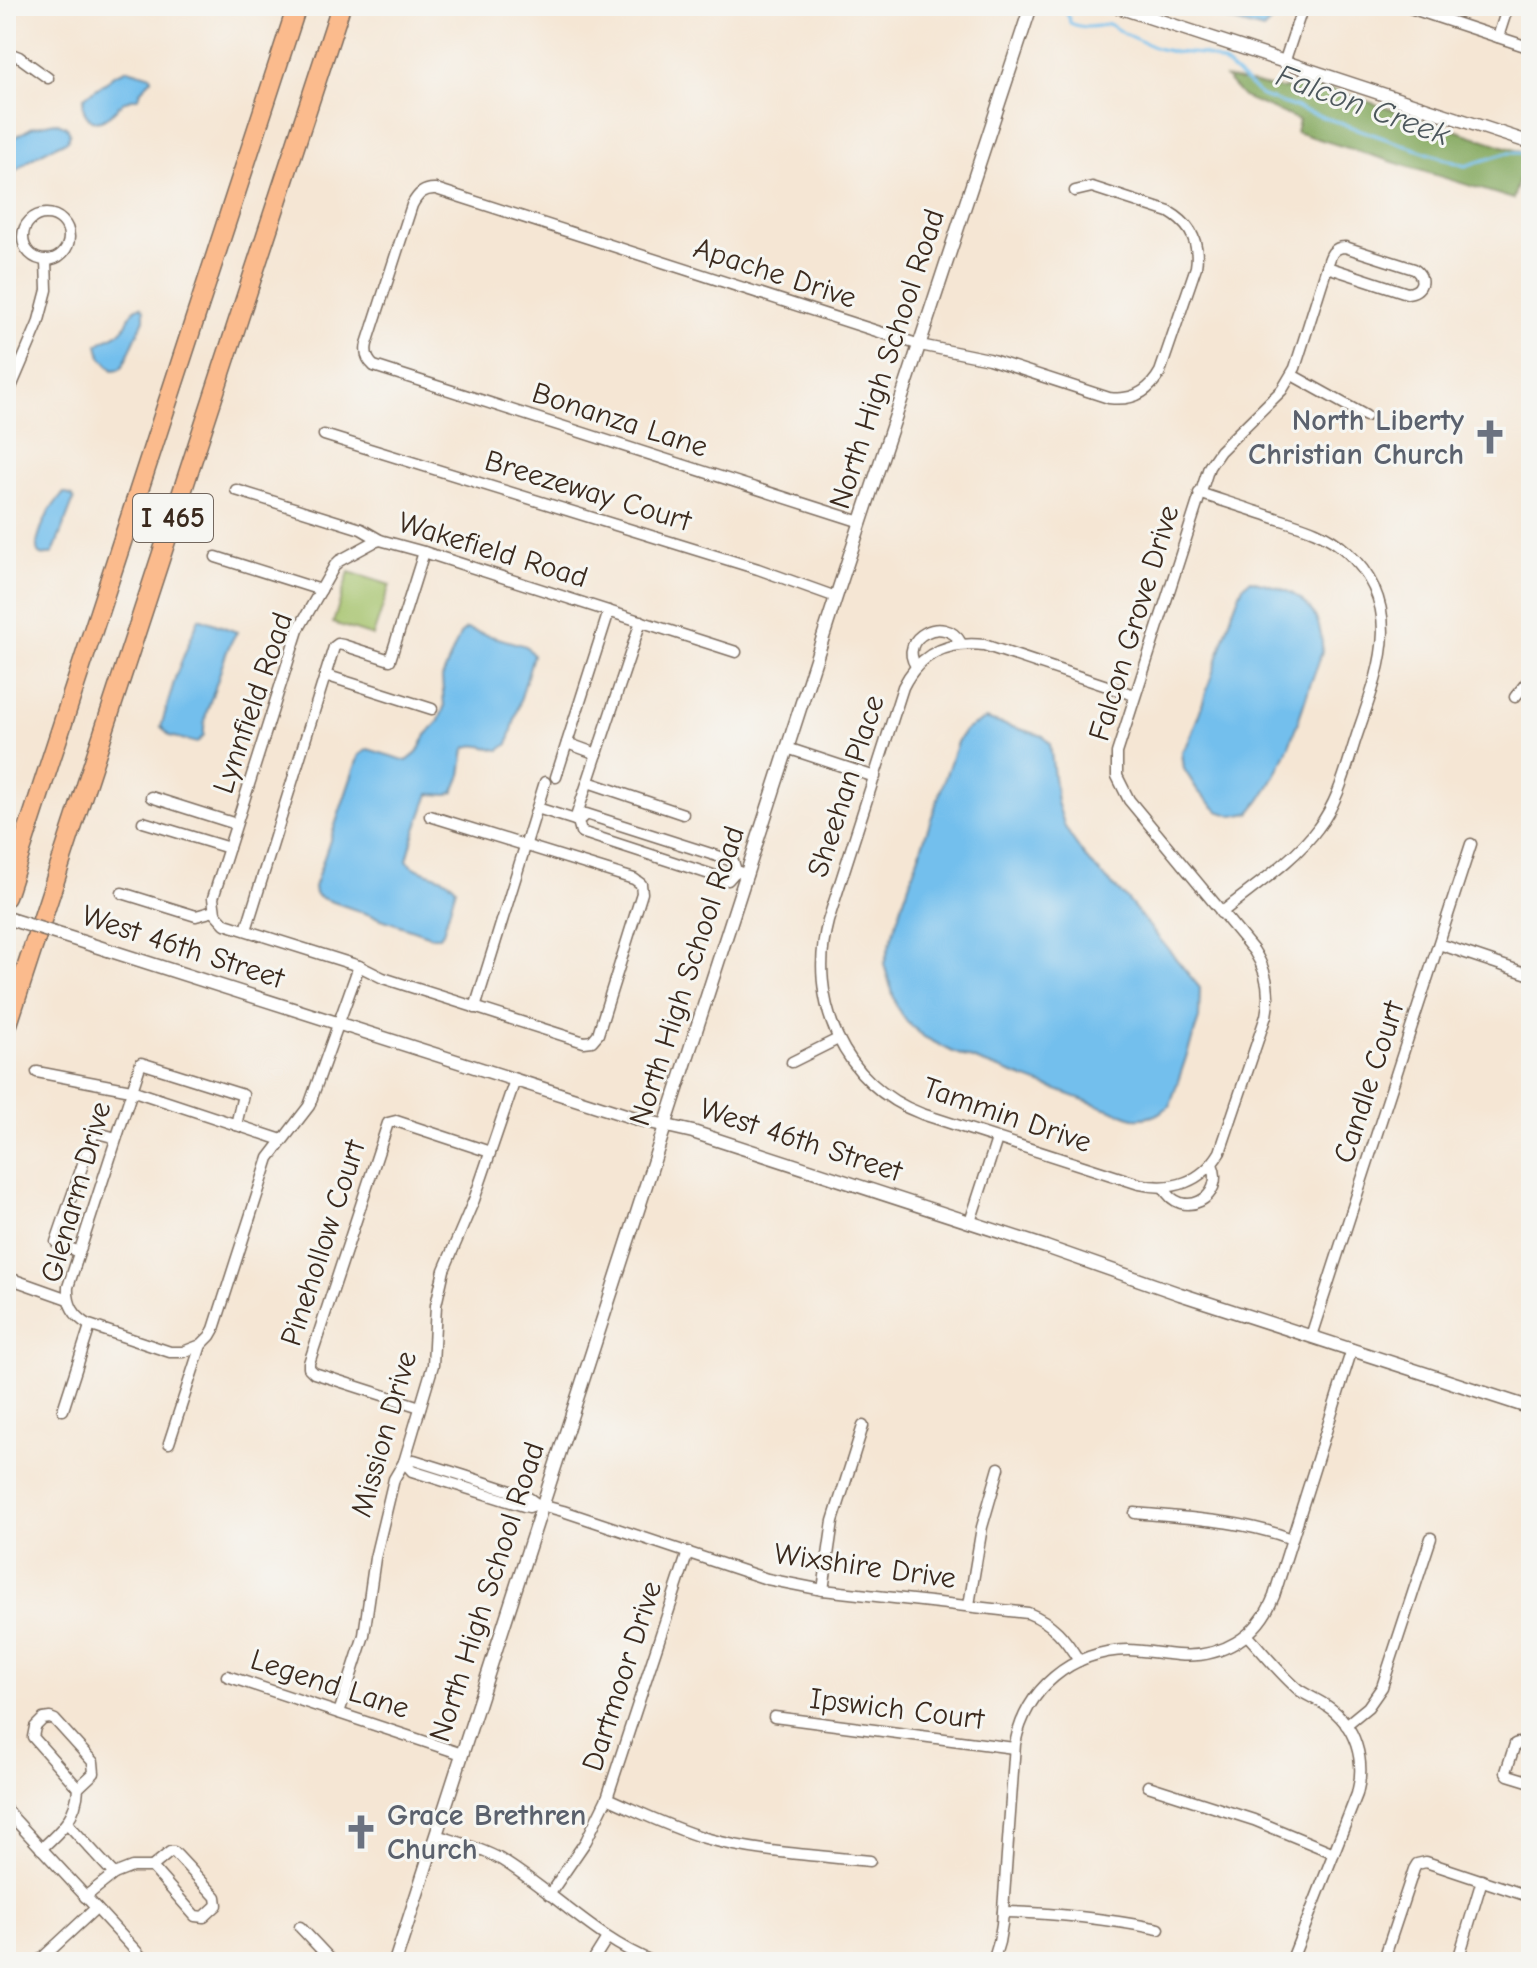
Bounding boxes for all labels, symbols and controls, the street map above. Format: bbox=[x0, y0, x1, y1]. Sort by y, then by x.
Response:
water label: Falcon Creek bbox=[1271, 57, 1455, 154]
street label: North High School Road bbox=[822, 205, 952, 513]
street label: Apache Drive bbox=[689, 230, 861, 316]
street label: Bonanza Lane bbox=[528, 375, 712, 465]
place label: North Liberty Christian Church bbox=[1248, 403, 1464, 472]
church icon: North Liberty Christian Church bbox=[1471, 418, 1509, 456]
street label: Breezeway Court bbox=[481, 443, 697, 539]
road number: I 465 bbox=[133, 494, 213, 542]
street label: Falcon Grove Drive bbox=[1082, 501, 1186, 745]
street label: Wakefield Road bbox=[394, 505, 592, 595]
street label: Lynnfield Road bbox=[206, 608, 300, 798]
street label: Sheehan Place bbox=[800, 691, 892, 881]
street label: North High School Road bbox=[622, 822, 752, 1130]
street label: West 46th Street bbox=[77, 898, 290, 997]
street label: Candle Court bbox=[1326, 995, 1412, 1167]
street label: Tammin Drive bbox=[918, 1070, 1096, 1160]
street label: West 46th Street bbox=[695, 1091, 908, 1190]
street label: Glenarm Drive bbox=[33, 1098, 119, 1286]
street label: Pinehollow Court bbox=[273, 1134, 373, 1350]
street label: Mission Drive bbox=[344, 1347, 424, 1521]
street label: North High School Road bbox=[422, 1438, 552, 1746]
street label: Wixshire Drive bbox=[772, 1536, 958, 1596]
street label: Dartmoor Drive bbox=[575, 1576, 669, 1776]
street label: Legend Lane bbox=[246, 1642, 414, 1726]
street label: Ipswich Court bbox=[808, 1681, 988, 1737]
place label: Grace Brethren Church bbox=[387, 1798, 586, 1867]
church icon: Grace Brethren Church bbox=[342, 1813, 380, 1851]

